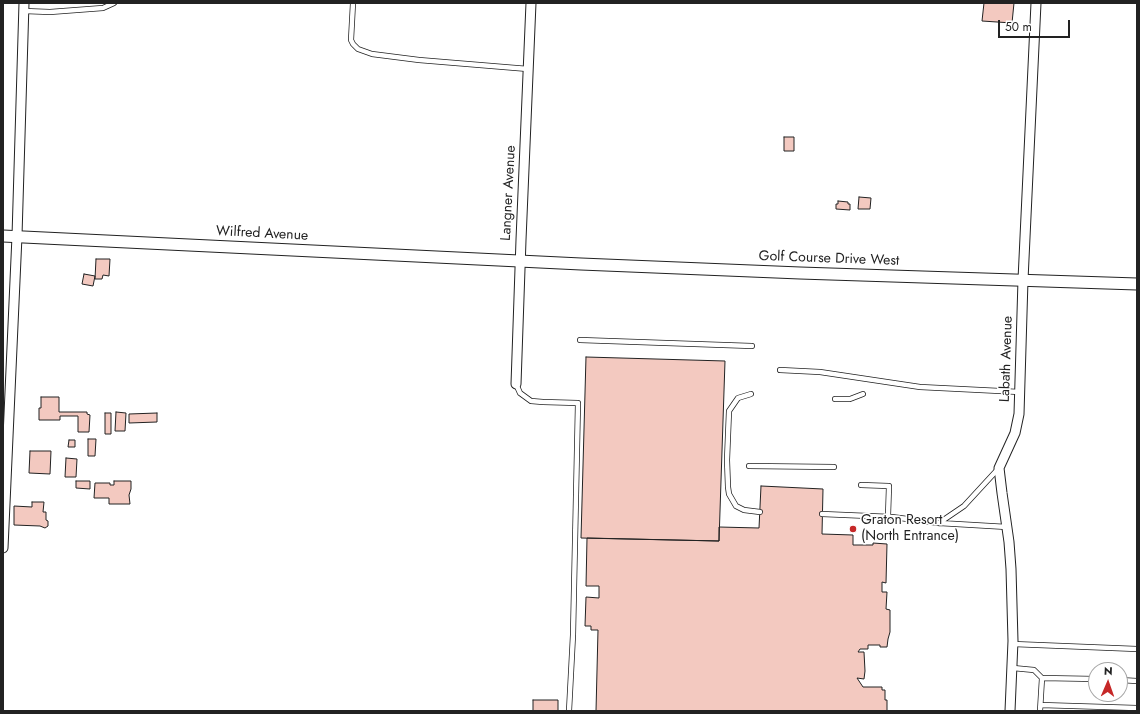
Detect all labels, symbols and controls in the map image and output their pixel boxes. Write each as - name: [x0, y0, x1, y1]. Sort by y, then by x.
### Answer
- scale bar: [1000, 12, 1072, 38]
- text: 50 m: [1005, 18, 1032, 36]
- street label: Langner Avenue: [498, 145, 520, 241]
- street label: Wilfred Avenue: [215, 223, 309, 245]
- street label: Golf Course Drive West: [758, 248, 900, 270]
- street label: Labath Avenue: [997, 316, 1017, 402]
- place label: Graton Resort (North Entrance): [861, 513, 959, 546]
- marker: Graton Resort (North Entrance): [848, 524, 858, 534]
- north arrow: [1088, 662, 1128, 702]
- text: N: [1104, 663, 1113, 679]

